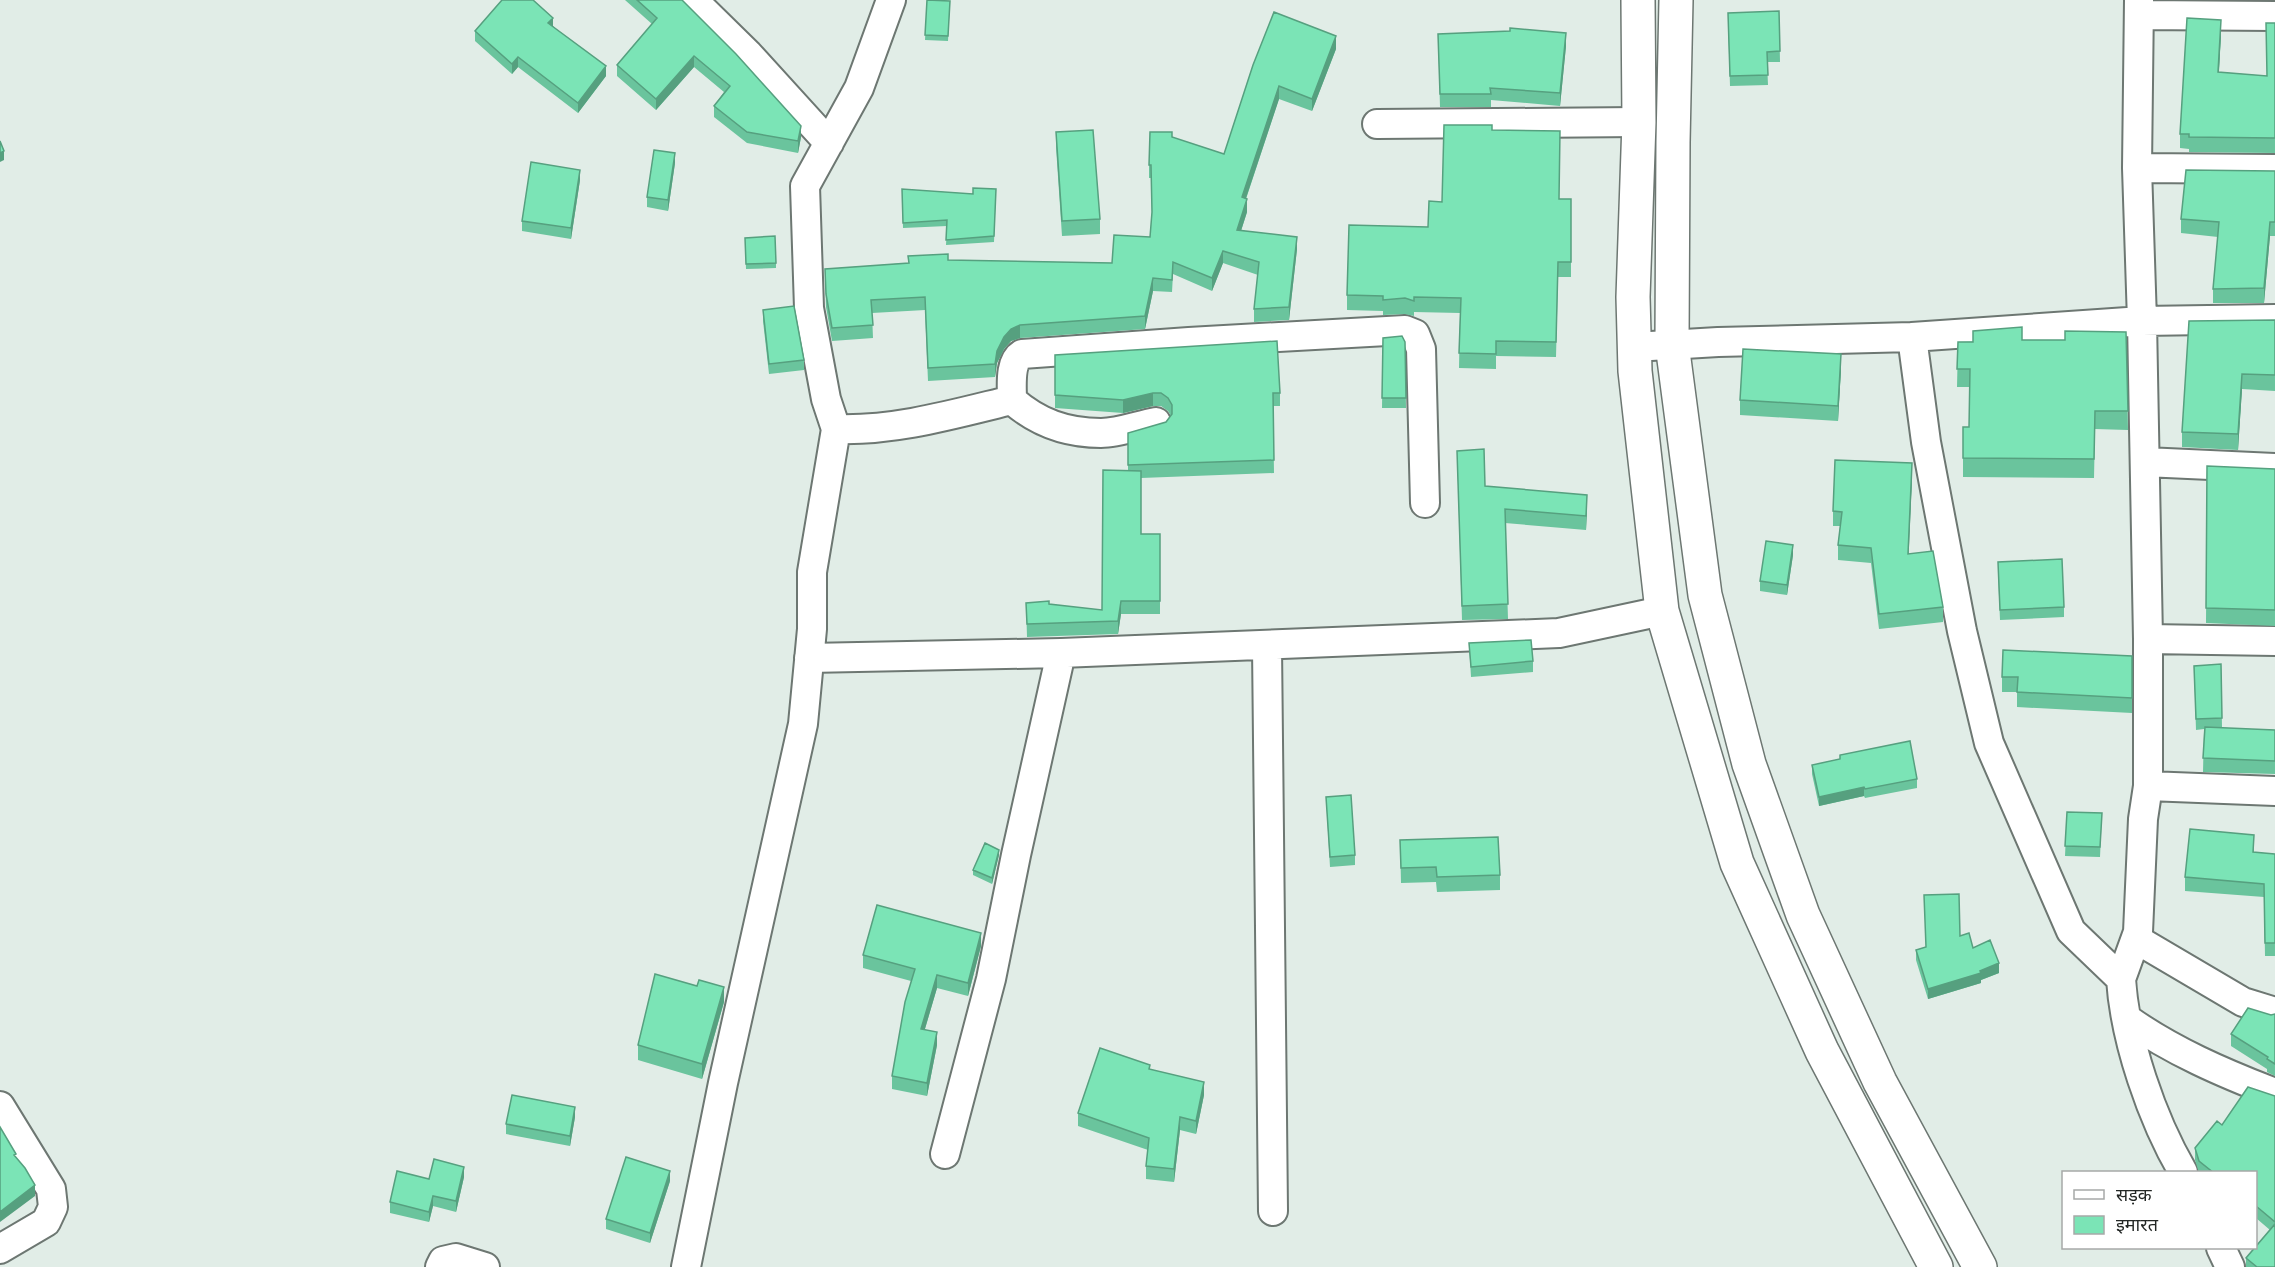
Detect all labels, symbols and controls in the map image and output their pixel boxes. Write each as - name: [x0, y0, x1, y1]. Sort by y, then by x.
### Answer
- legend: [2062, 1171, 2257, 1249]
- text: सड़क: [2116, 1184, 2153, 1205]
- text: इमारत: [2116, 1214, 2159, 1235]

